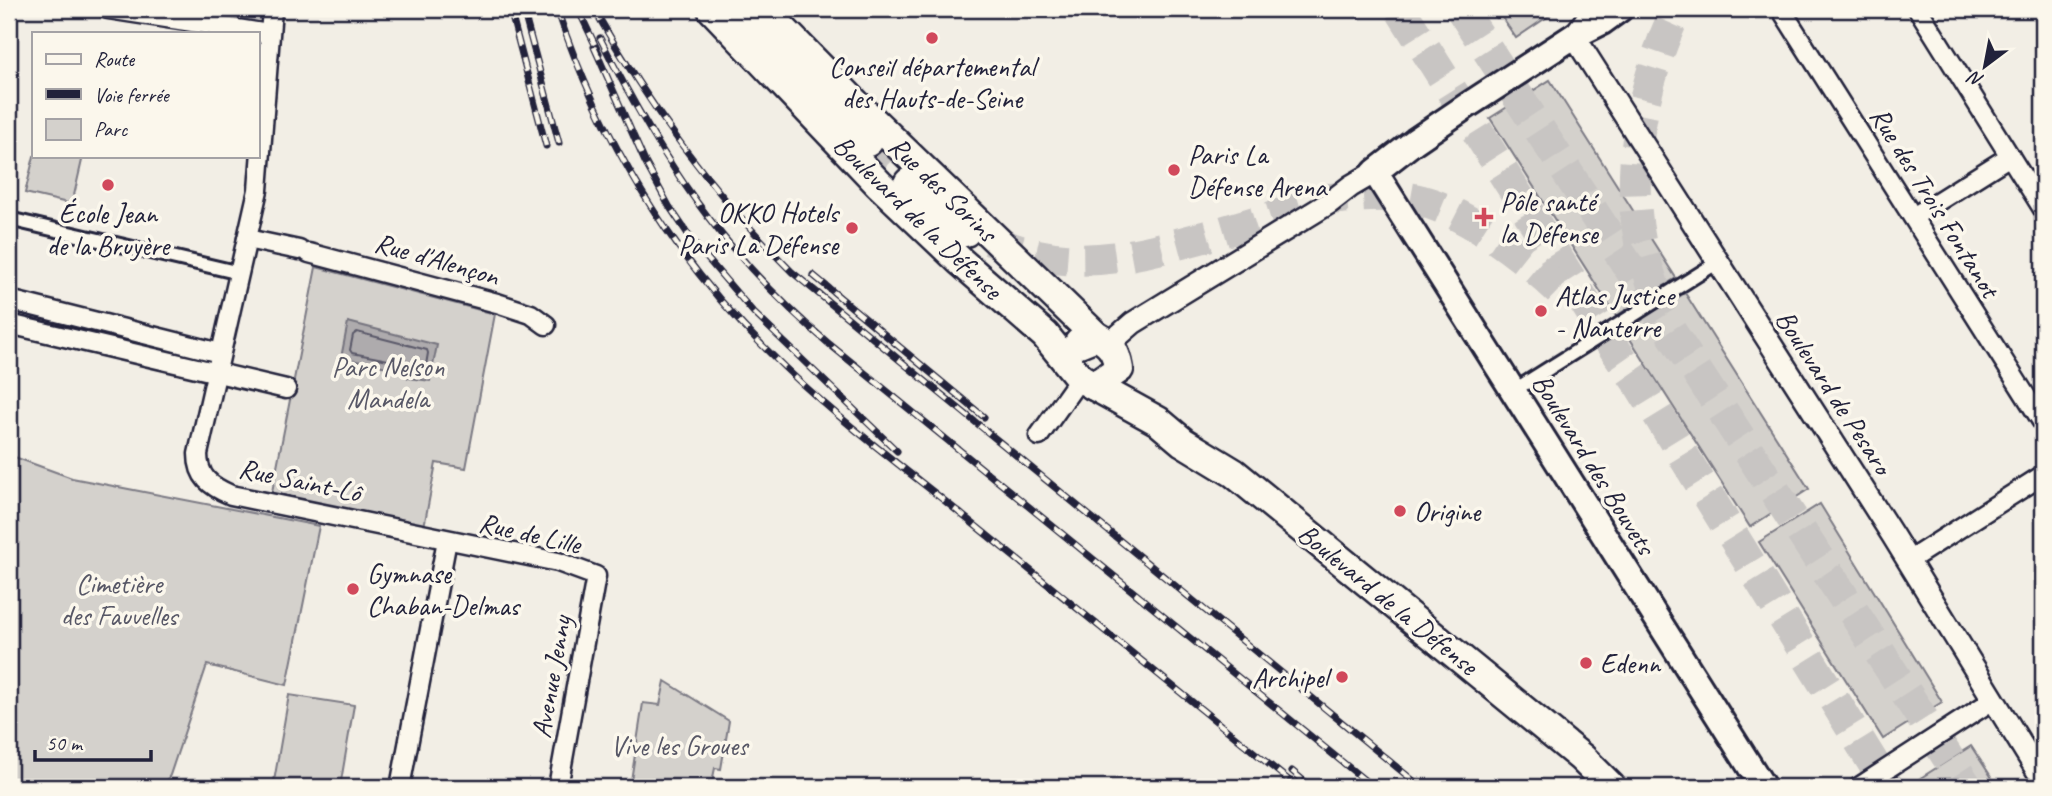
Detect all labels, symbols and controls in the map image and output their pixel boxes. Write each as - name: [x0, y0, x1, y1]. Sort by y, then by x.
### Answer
- marker: Conseil départemental des Hauts-de-Seine: [924, 30, 940, 46]
- legend: [32, 32, 259, 158]
- north arrow: [1951, 32, 2021, 102]
- text: Route: [94, 46, 135, 72]
- place label: Conseil départemental des Hauts-de-Seine: [829, 49, 1040, 116]
- text: N: [1962, 65, 1988, 93]
- text: Voie ferrée: [94, 82, 171, 108]
- street label: Rue des Trois Fontanot: [1862, 100, 2009, 306]
- text: Parc: [94, 116, 129, 142]
- street label: Boulevard de la Défense: [826, 127, 1011, 308]
- street label: Rue des Sorins: [881, 129, 1006, 251]
- place label: Paris La Défense Arena: [1188, 137, 1328, 204]
- marker: Paris La Défense Arena: [1166, 162, 1182, 178]
- marker: École Jean de la Bruyère: [100, 177, 116, 193]
- place label: Pôle santé la Défense: [1500, 184, 1599, 251]
- place label: OKKO Hotels Paris La Défense: [678, 195, 840, 262]
- place label: École Jean de la Bruyère: [47, 196, 171, 263]
- marker: Pôle santé la Défense: [1474, 207, 1494, 227]
- marker: OKKO Hotels Paris La Défense: [844, 220, 860, 236]
- street label: Rue d'Alençon: [371, 225, 505, 294]
- place label: Atlas Justice - Nanterre: [1555, 278, 1676, 345]
- marker: Atlas Justice - Nanterre: [1533, 303, 1549, 319]
- street label: Boulevard de Pesaro: [1768, 303, 1902, 483]
- park label: Parc Nelson Mandela: [332, 349, 445, 416]
- street label: Boulevard des Bouvets: [1524, 367, 1665, 563]
- street label: Rue Saint-Lô: [236, 450, 367, 511]
- place label: Origine: [1414, 494, 1482, 529]
- marker: Origine: [1392, 503, 1408, 519]
- street label: Rue de Lille: [476, 504, 586, 562]
- street label: Boulevard de la Défense: [1291, 516, 1487, 684]
- place label: Gymnase Chaban-Delmas: [367, 556, 522, 623]
- park label: Cimetière des Fauvelles: [61, 566, 180, 633]
- marker: Gymnase Chaban-Delmas: [345, 581, 361, 597]
- street label: Avenue Jenny: [523, 611, 579, 741]
- place label: Edenn: [1600, 646, 1662, 681]
- marker: Edenn: [1578, 655, 1594, 671]
- place label: Archipel: [1252, 660, 1333, 695]
- marker: Archipel: [1334, 669, 1350, 685]
- scale bar: [35, 719, 150, 763]
- park label: Vive les Groues: [610, 728, 750, 763]
- text: 50 m: [46, 730, 84, 756]

